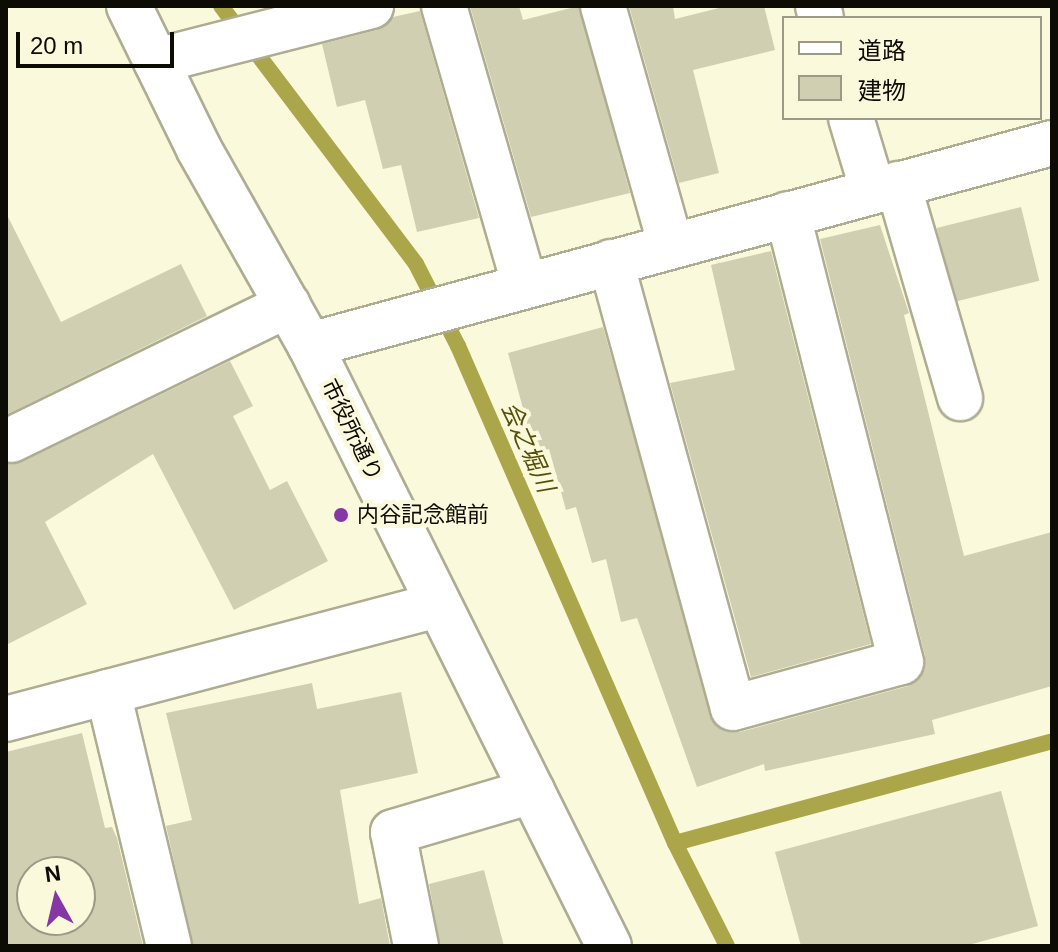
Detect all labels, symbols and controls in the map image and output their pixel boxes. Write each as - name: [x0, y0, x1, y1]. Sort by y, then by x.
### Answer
- scale bar: [20, 16, 178, 66]
- legend: [782, 16, 1042, 120]
- text: 20 m: [30, 32, 83, 59]
- text: 道路: [858, 37, 906, 64]
- text: 建物: [858, 77, 906, 104]
- street label: 市役所通り: [316, 375, 388, 485]
- water label: 会之堀川: [495, 397, 561, 497]
- place label: 内谷記念館前: [357, 502, 489, 528]
- marker: 内谷記念館前: [332, 506, 350, 524]
- north arrow: [16, 856, 96, 936]
- text: N: [43, 860, 62, 887]

